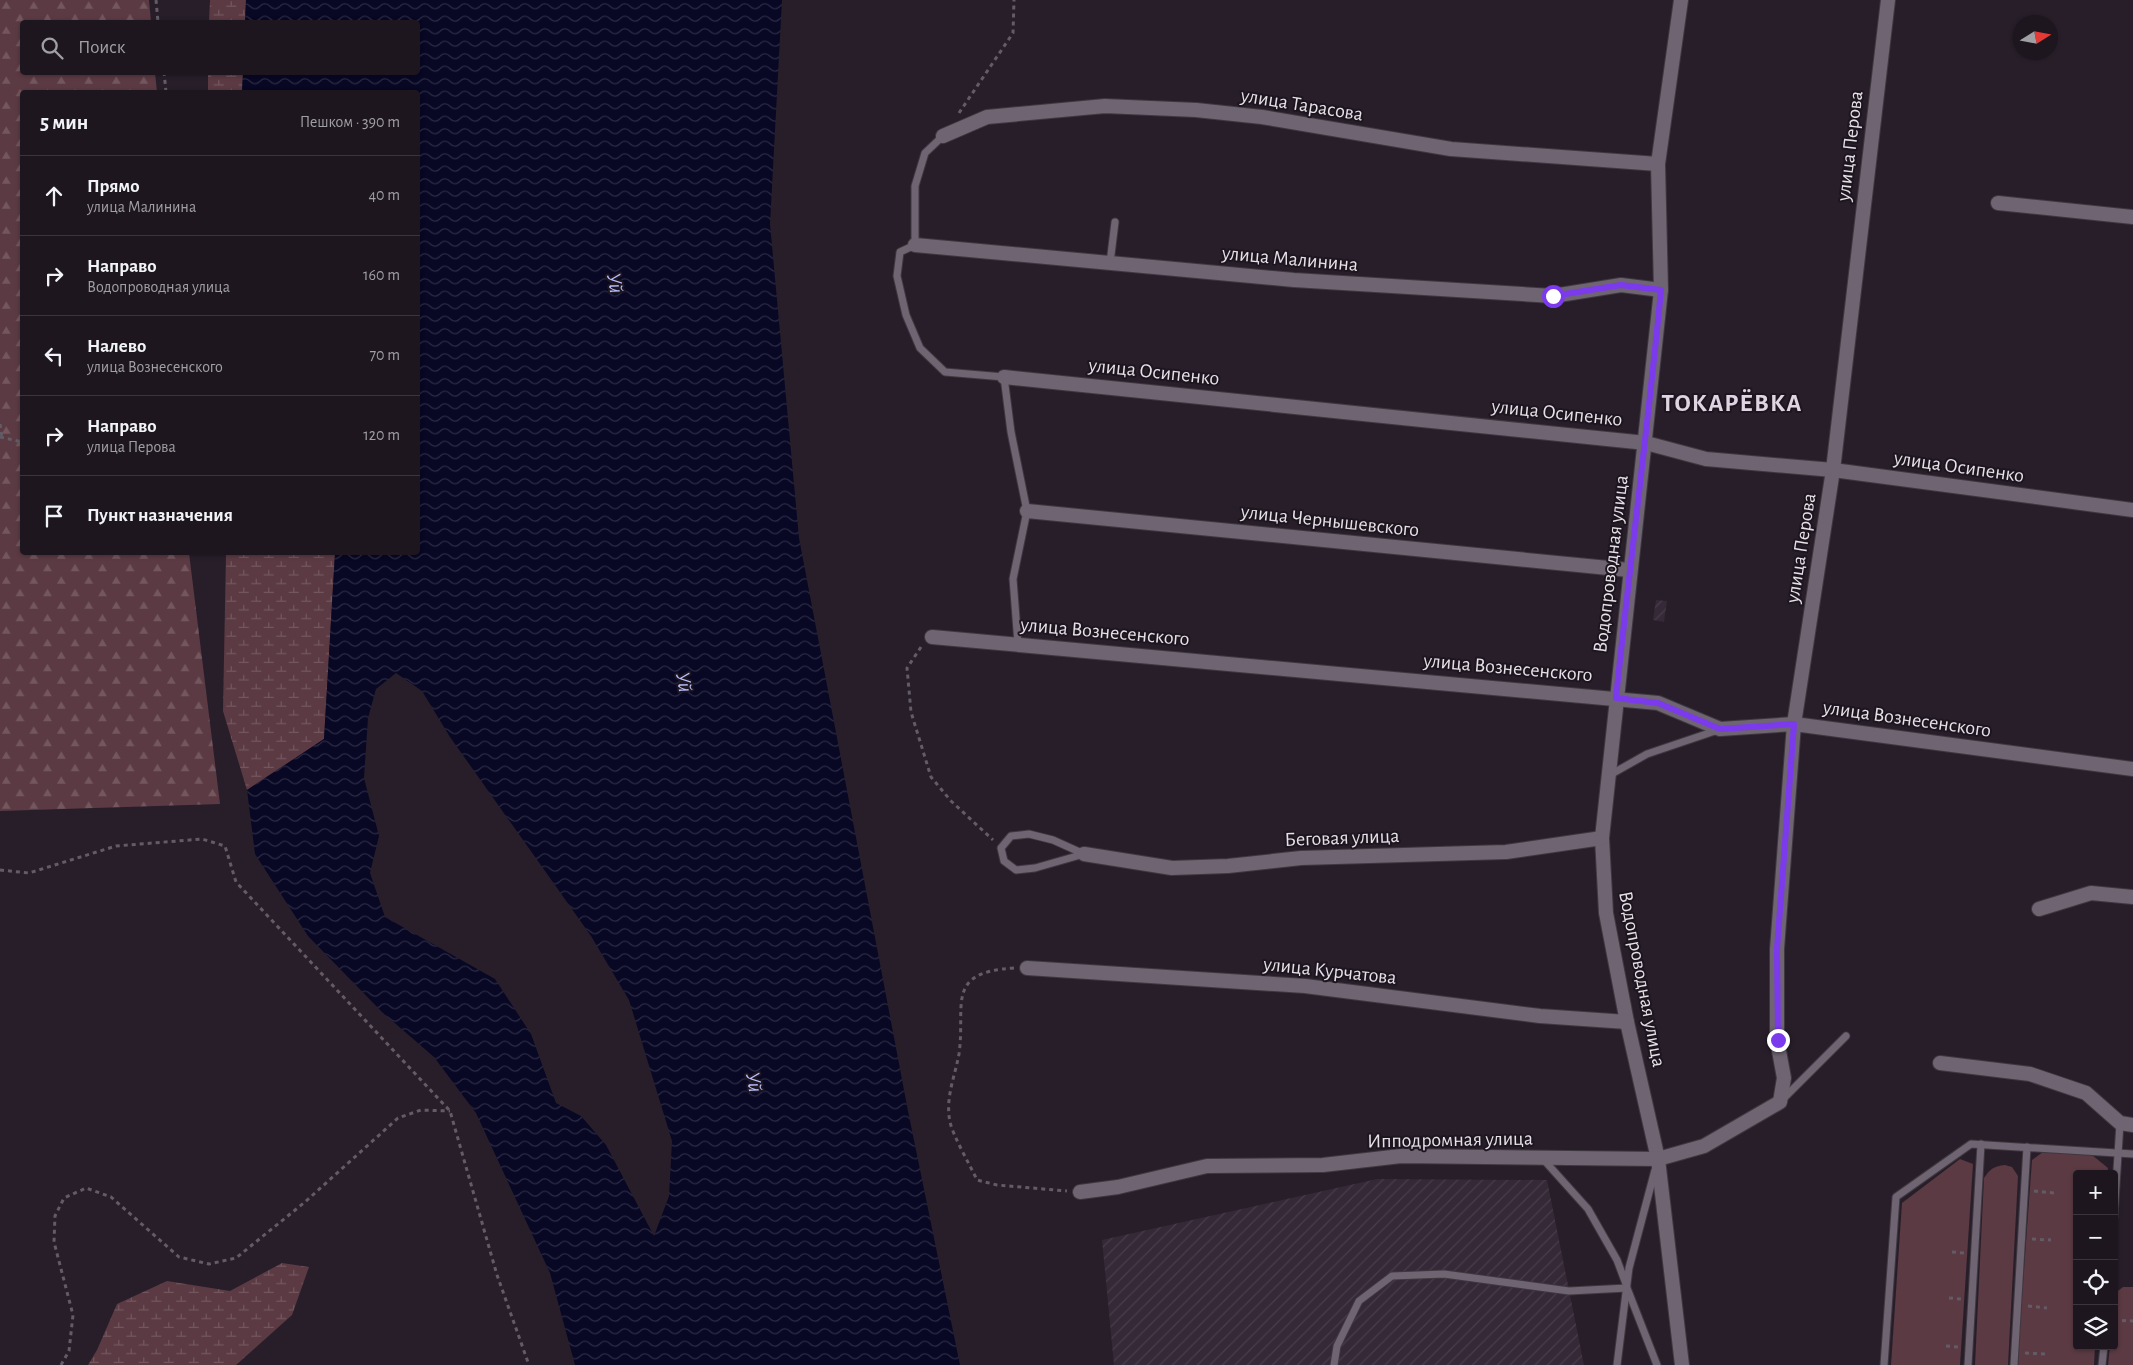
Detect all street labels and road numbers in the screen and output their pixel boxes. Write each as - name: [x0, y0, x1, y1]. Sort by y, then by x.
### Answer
- street label: улица Тарасова: [1238, 85, 1365, 125]
- street label: улица Перова: [1833, 90, 1867, 203]
- street label: улица Малинина: [1220, 243, 1359, 275]
- street label: улица Осипенко: [1087, 355, 1220, 389]
- street label: улица Осипенко: [1490, 396, 1623, 430]
- street label: улица Осипенко: [1892, 448, 2025, 486]
- street label: Водопроводная улица: [1590, 474, 1632, 654]
- street label: улица Перова: [1782, 492, 1820, 605]
- street label: улица Чернышевского: [1239, 502, 1420, 540]
- street label: улица Вознесенского: [1019, 615, 1190, 649]
- street label: улица Вознесенского: [1422, 651, 1593, 685]
- street label: улица Вознесенского: [1821, 697, 1992, 741]
- street label: Беговая улица: [1284, 826, 1400, 850]
- street label: Водопроводная улица: [1615, 889, 1669, 1069]
- street label: улица Курчатова: [1261, 954, 1398, 988]
- street label: Ипподромная улица: [1367, 1129, 1533, 1151]

